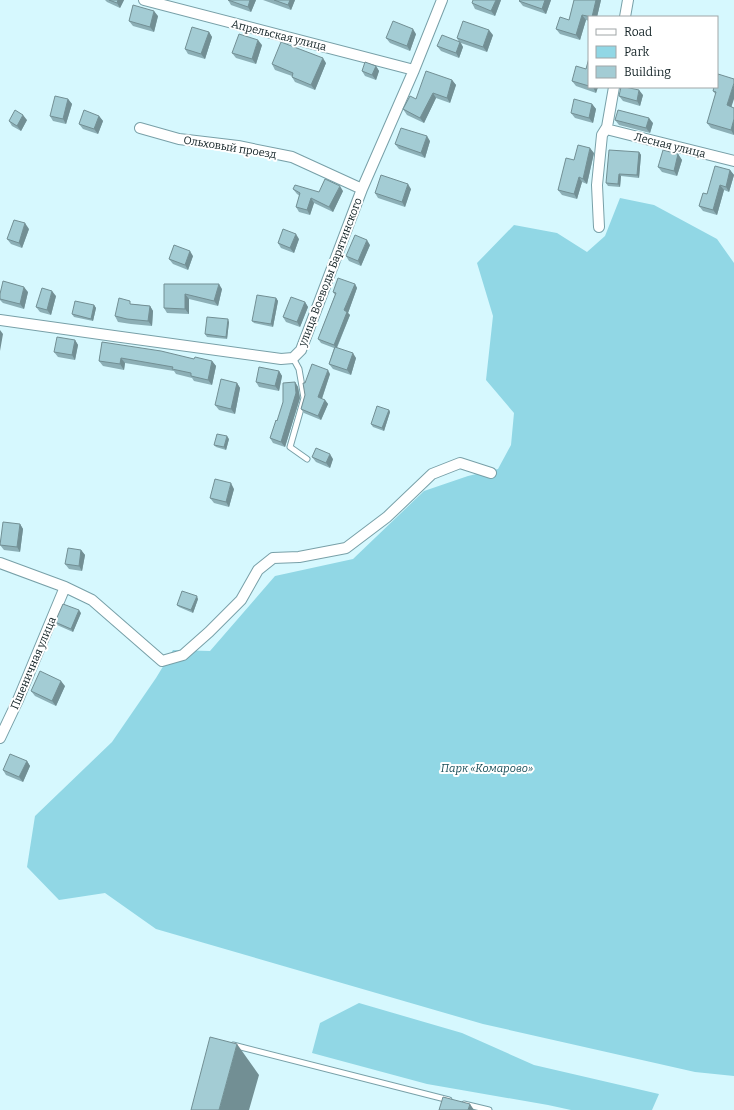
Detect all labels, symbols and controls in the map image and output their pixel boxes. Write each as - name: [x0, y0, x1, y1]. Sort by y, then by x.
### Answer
- legend: [588, 16, 718, 88]
- street label: Апрельская улица: [230, 17, 328, 54]
- text: Road: [624, 25, 652, 39]
- text: Park: [624, 45, 650, 59]
- text: Building: [624, 65, 671, 79]
- street label: Лесная улица: [633, 130, 707, 161]
- street label: Ольховый проезд: [183, 134, 278, 161]
- street label: улица Воеводы Барятинского: [296, 196, 365, 349]
- street label: Пшеничная улица: [8, 615, 59, 711]
- park label: Парк «Комарово»: [441, 762, 533, 775]

